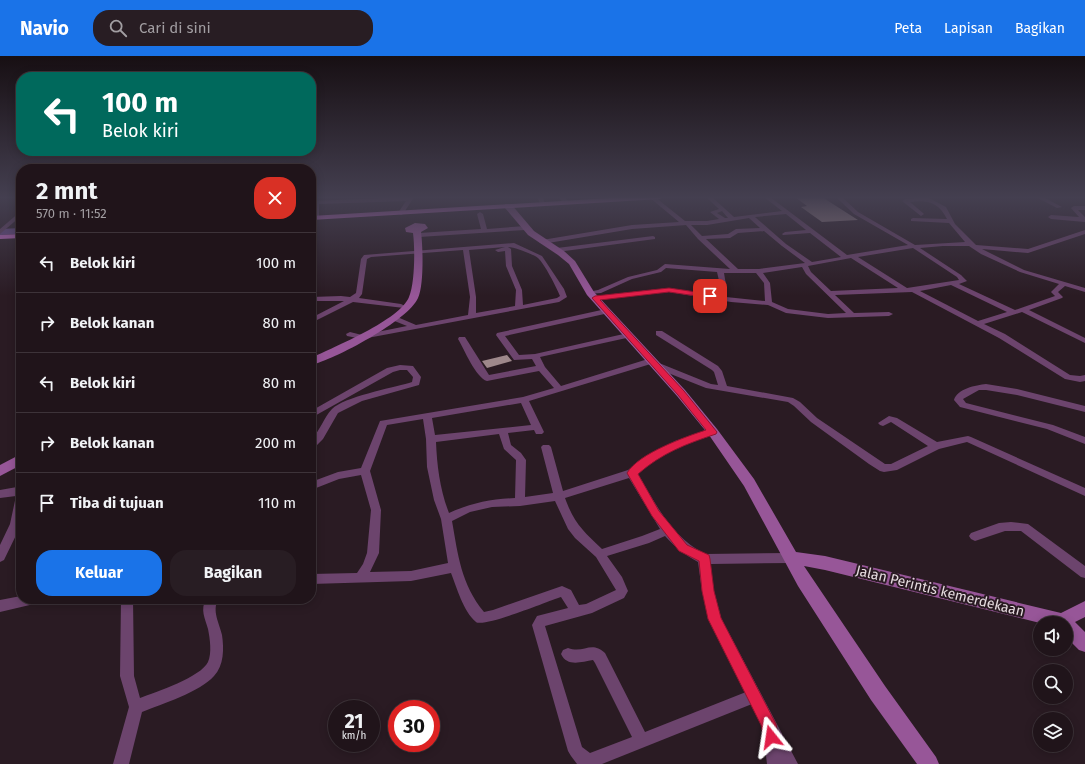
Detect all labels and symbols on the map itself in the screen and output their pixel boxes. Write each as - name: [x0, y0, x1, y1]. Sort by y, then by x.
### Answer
- pin: [693, 279, 727, 313]
- street label: Jalan Perintis kemerdekaan: [854, 562, 1026, 620]
- speed limit sign: 30: [388, 700, 440, 752]
- position arrow: [750, 716, 792, 758]

